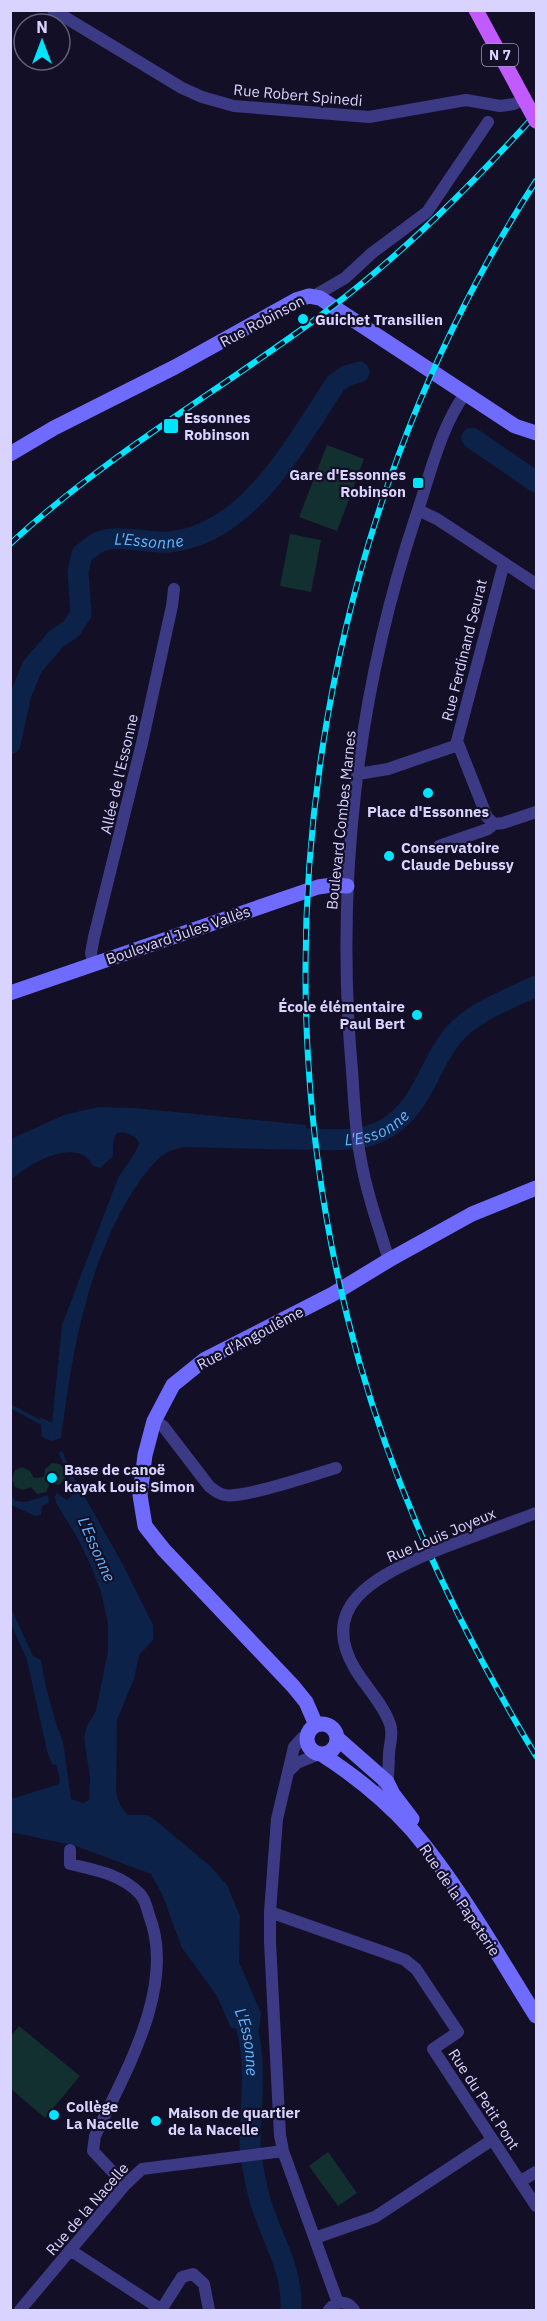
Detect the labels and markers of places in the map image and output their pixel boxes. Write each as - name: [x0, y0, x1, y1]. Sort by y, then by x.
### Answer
- place label: Guichet Transilien: [315, 310, 443, 329]
- marker: Guichet Transilien: [296, 312, 310, 326]
- place label: Essonnes Robinson: [184, 408, 251, 444]
- marker: Essonnes Robinson: [162, 417, 180, 435]
- place label: Gare d'Essonnes Robinson: [289, 465, 406, 501]
- marker: Gare d'Essonnes Robinson: [411, 476, 425, 490]
- marker: Place d'Essonnes: [421, 786, 435, 800]
- place label: Place d'Essonnes: [367, 802, 490, 821]
- place label: Conservatoire Claude Debussy: [401, 838, 514, 874]
- marker: Conservatoire Claude Debussy: [382, 849, 396, 863]
- place label: École élémentaire Paul Bert: [278, 997, 405, 1033]
- marker: École élémentaire Paul Bert: [410, 1008, 424, 1022]
- place label: Base de canoë kayak Louis Simon: [64, 1460, 195, 1496]
- marker: Base de canoë kayak Louis Simon: [45, 1471, 59, 1485]
- place label: Collège La Nacelle: [66, 2097, 139, 2133]
- place label: Maison de quartier de la Nacelle: [168, 2103, 300, 2139]
- marker: Collège La Nacelle: [47, 2108, 61, 2122]
- marker: Maison de quartier de la Nacelle: [149, 2114, 163, 2128]

